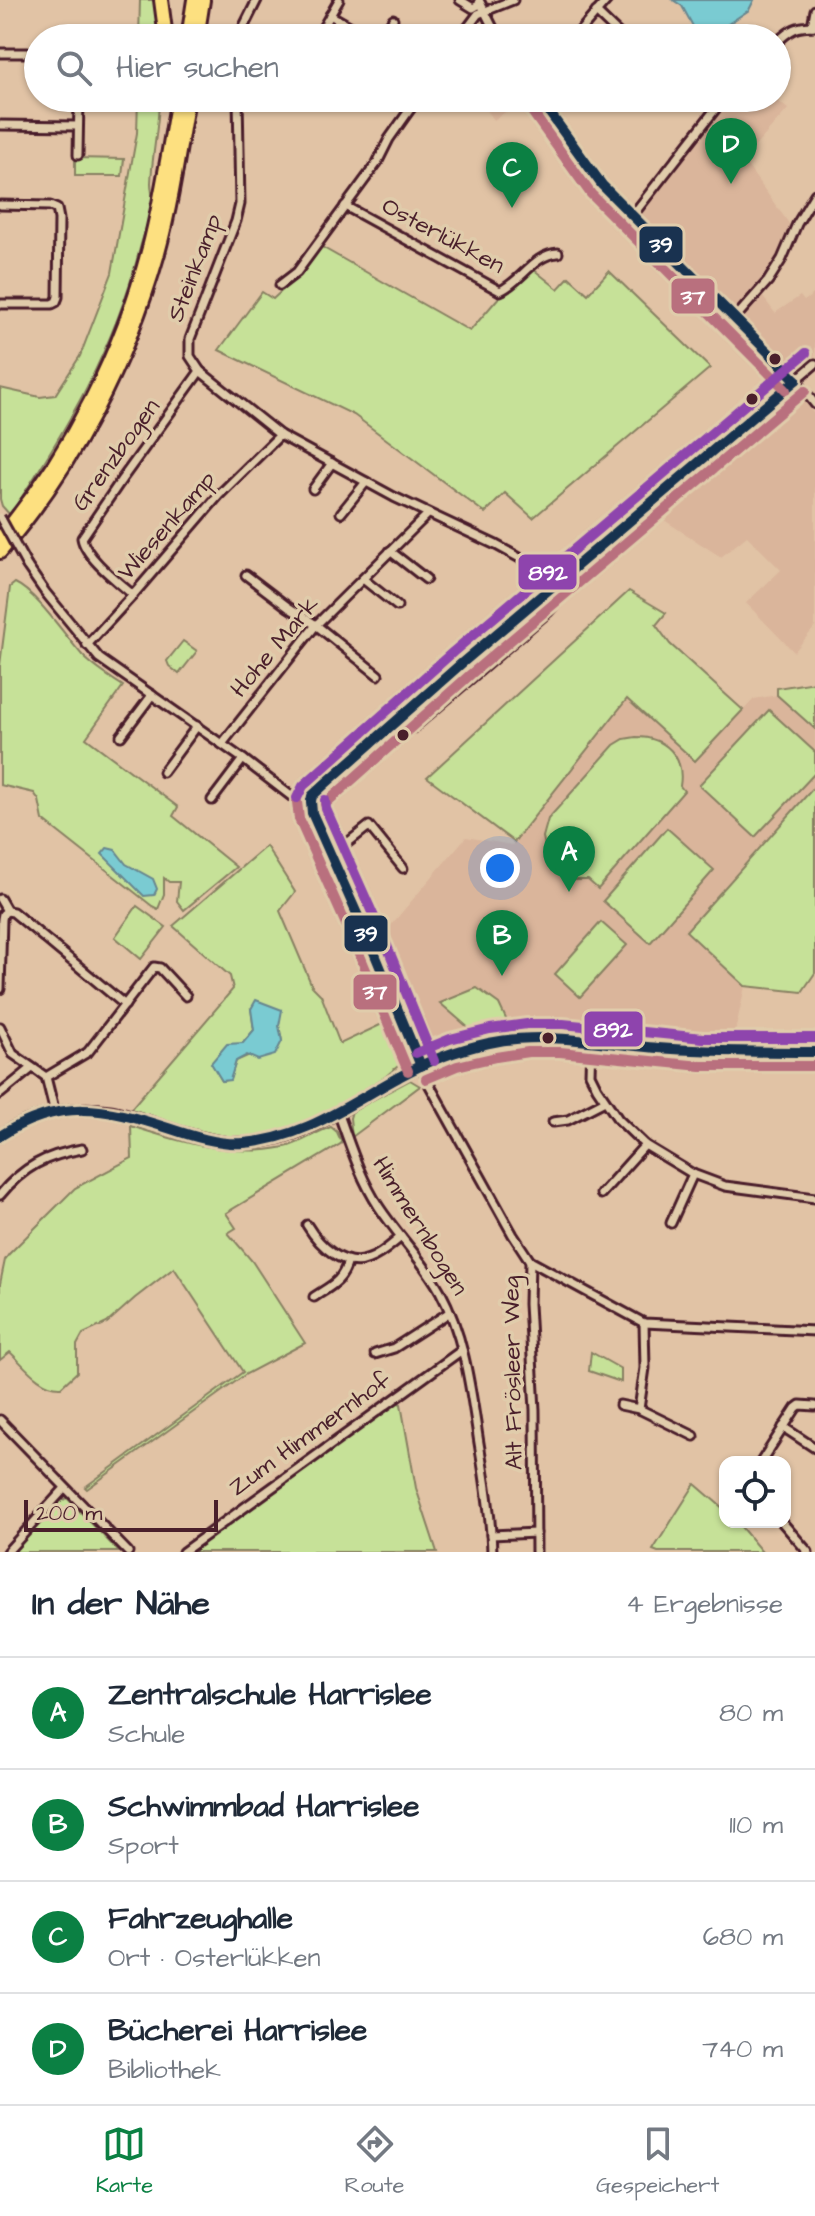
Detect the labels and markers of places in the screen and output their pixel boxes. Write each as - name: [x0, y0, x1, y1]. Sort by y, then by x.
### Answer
- pin: D: [705, 118, 757, 184]
- pin: C: [486, 142, 538, 208]
- unlabelled marker: [767, 351, 783, 367]
- unlabelled marker: [744, 391, 760, 407]
- unlabelled marker: [395, 727, 411, 743]
- pin: A: [543, 826, 595, 892]
- pin: B: [476, 910, 528, 976]
- unlabelled marker: [540, 1030, 556, 1046]

